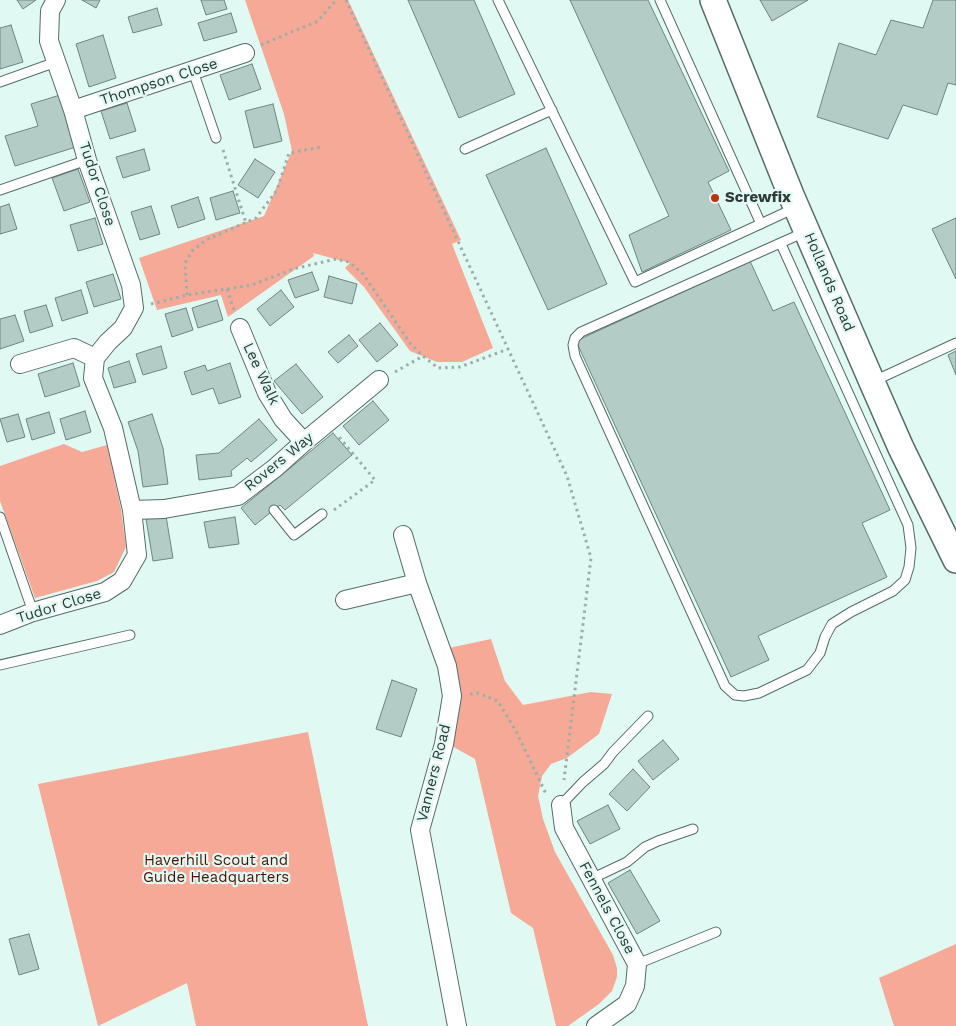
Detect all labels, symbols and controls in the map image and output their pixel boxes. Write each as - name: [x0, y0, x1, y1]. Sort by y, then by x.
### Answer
- street label: Thompson Close: [98, 55, 220, 109]
- street label: Tudor Close: [75, 140, 119, 228]
- place label: Screwfix: [725, 189, 791, 207]
- marker: Screwfix: [709, 192, 721, 204]
- street label: Hollands Road: [800, 230, 858, 334]
- street label: Lee Walk: [239, 340, 283, 408]
- street label: Rovers Way: [241, 429, 317, 495]
- street label: Tudor Close: [15, 585, 103, 627]
- street label: Vanners Road: [413, 722, 455, 824]
- park label: Haverhill Scout and Guide Headquarters: [143, 852, 289, 887]
- street label: Fennels Close: [575, 859, 639, 957]

